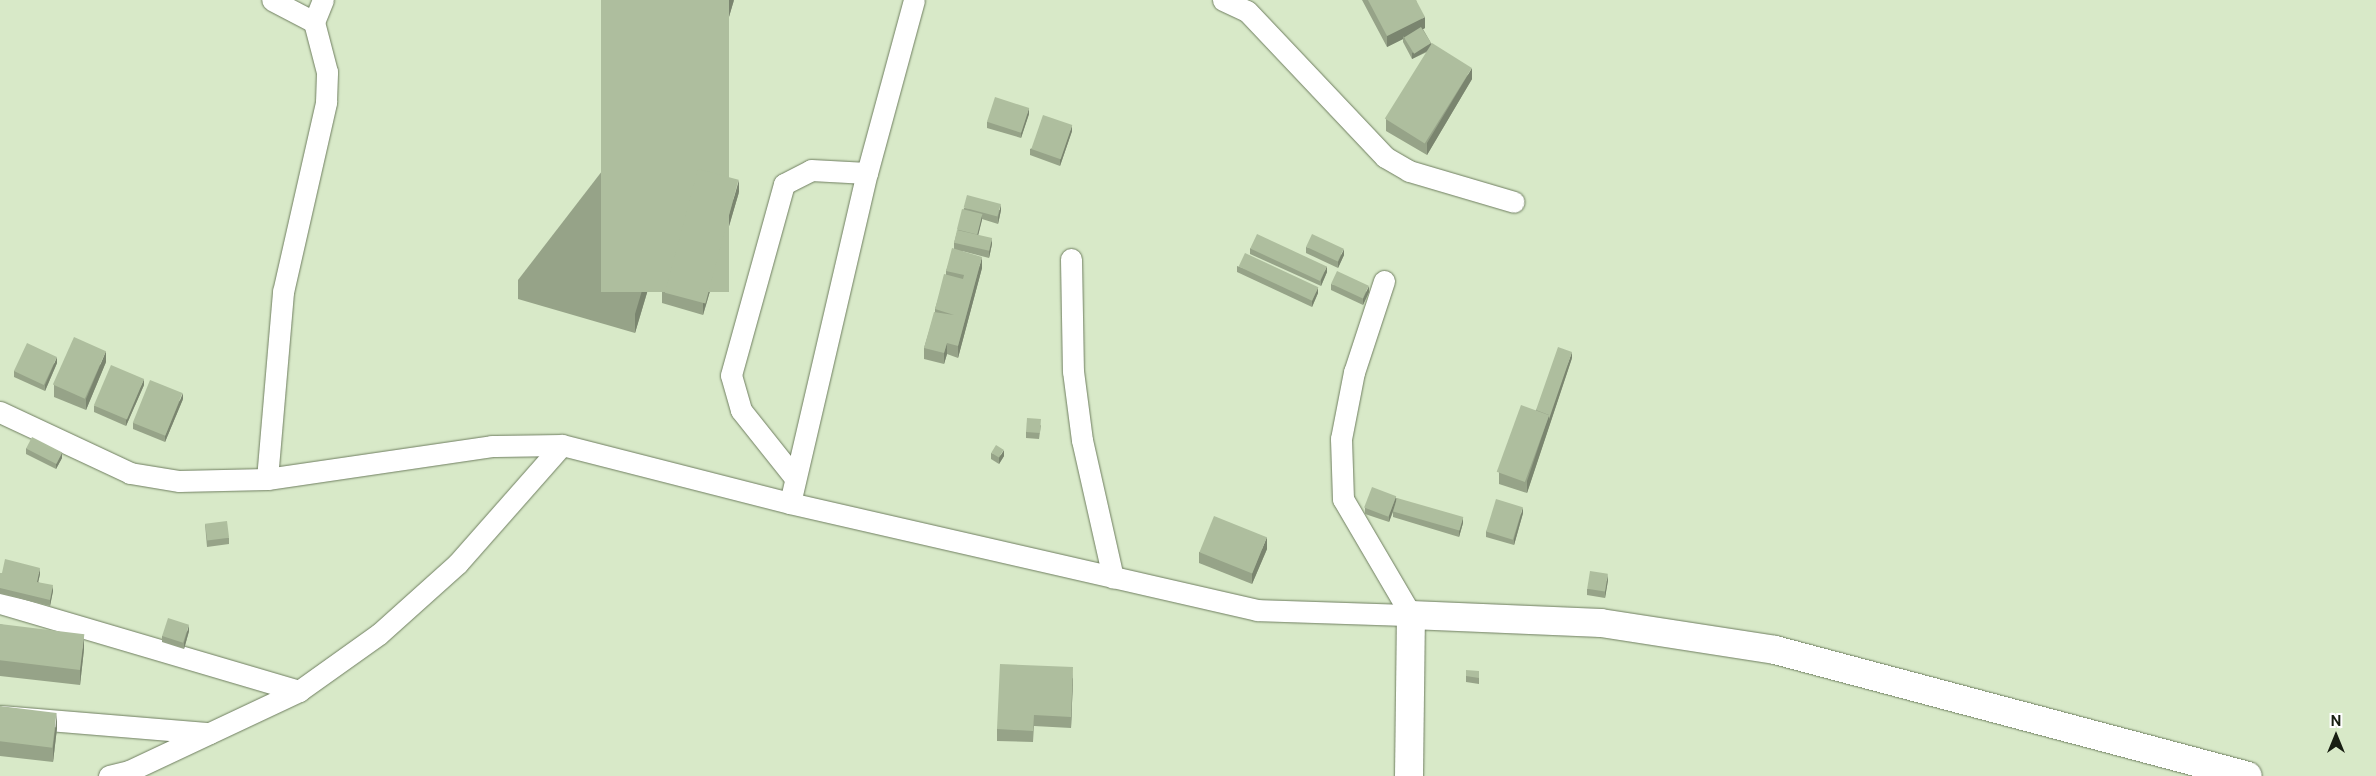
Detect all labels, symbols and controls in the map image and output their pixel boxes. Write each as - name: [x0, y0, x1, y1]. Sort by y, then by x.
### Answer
- north arrow: [2311, 711, 2361, 761]
- text: N: [2331, 713, 2341, 729]

